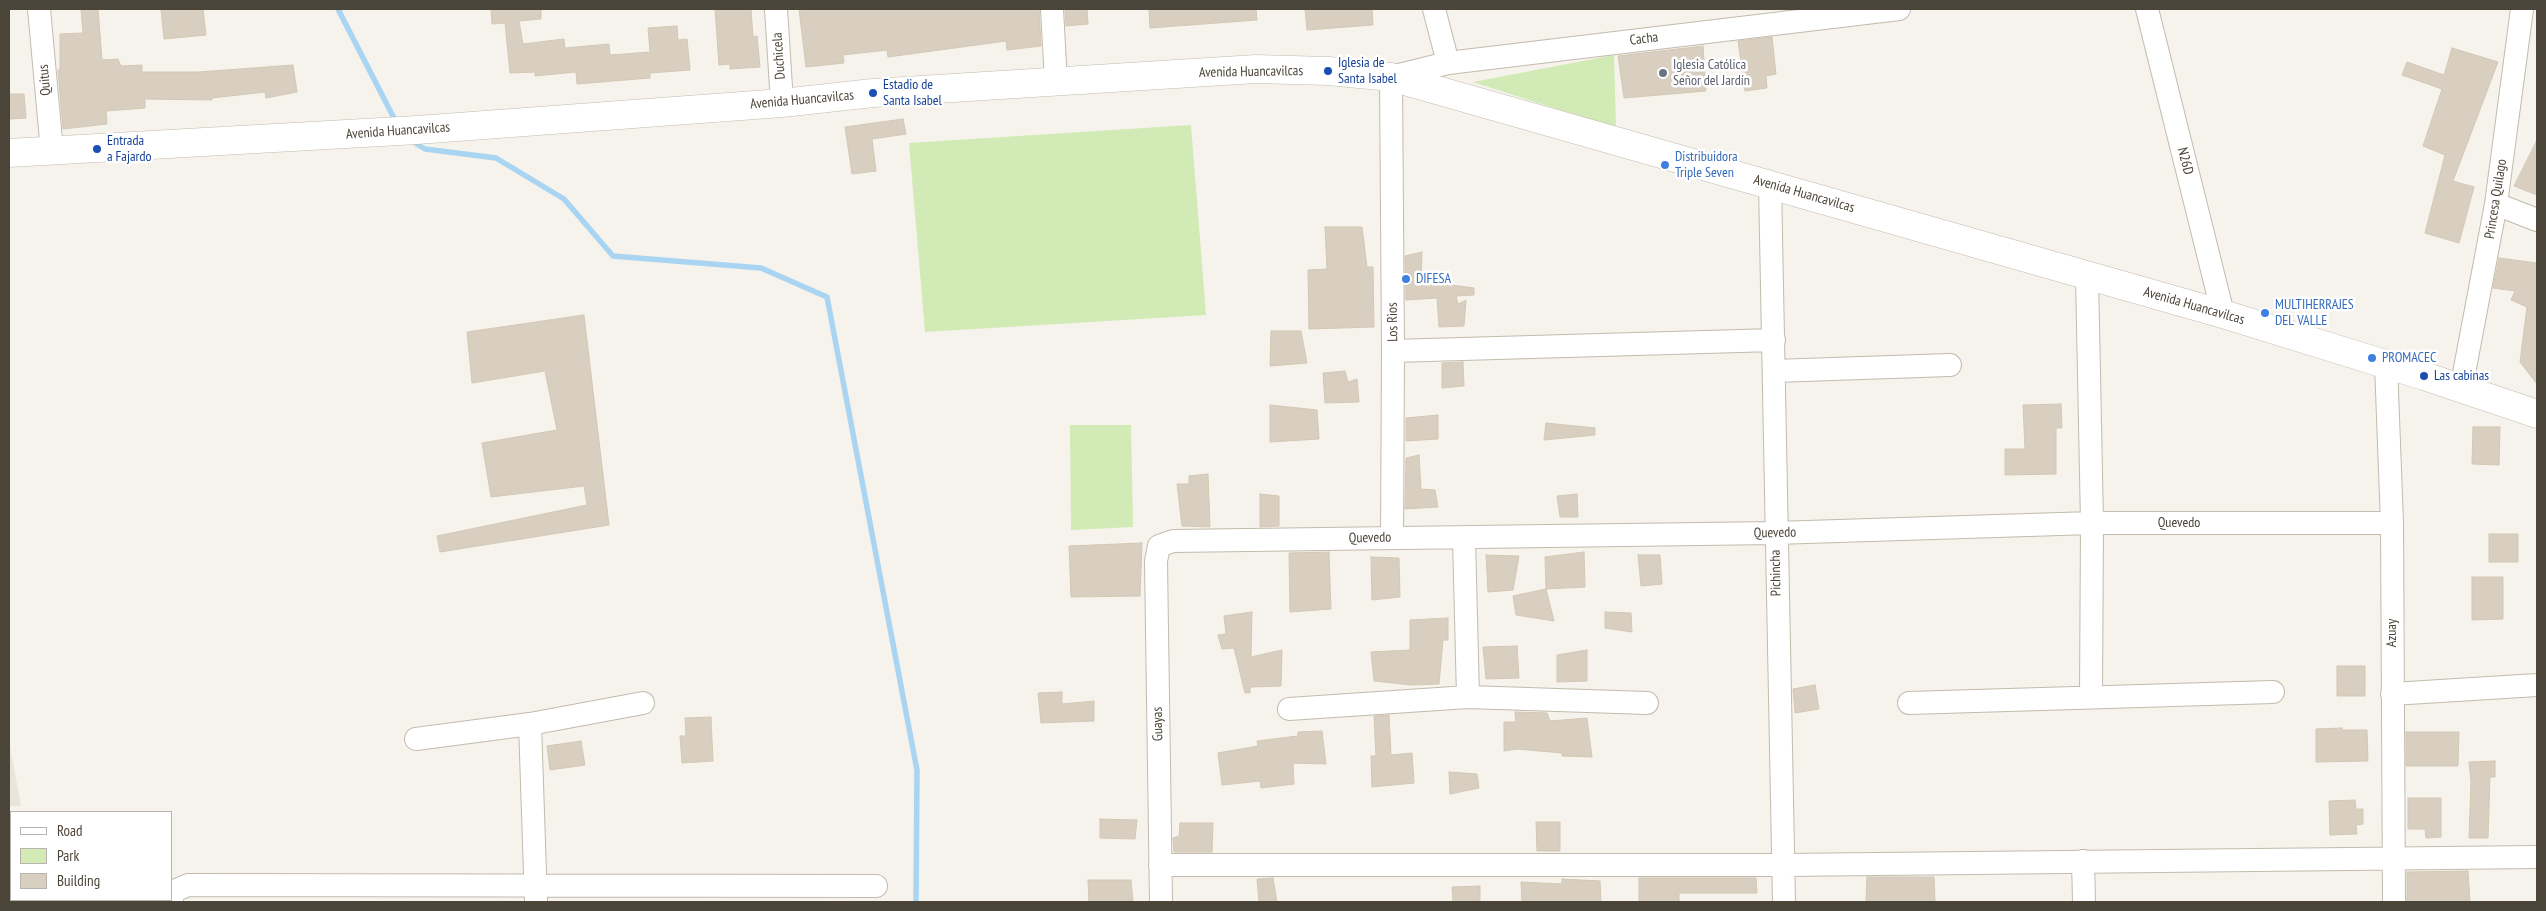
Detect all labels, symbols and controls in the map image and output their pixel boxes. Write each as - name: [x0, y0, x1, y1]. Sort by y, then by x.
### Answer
- street label: Cacha: [1629, 29, 1659, 49]
- street label: Duchicela: [769, 32, 789, 80]
- place label: Iglesia de Santa Isabel: [1338, 55, 1397, 88]
- place label: Iglesia Católica Señor del Jardín: [1673, 57, 1750, 90]
- street label: Avenida Huancavilcas: [1199, 63, 1303, 81]
- street label: Quitus: [35, 64, 55, 96]
- marker: Iglesia de Santa Isabel: [1322, 65, 1334, 77]
- marker: Iglesia Católica Señor del Jardín: [1657, 67, 1669, 79]
- place label: Estadio de Santa Isabel: [883, 77, 942, 110]
- street label: Avenida Huancavilcas: [749, 87, 855, 113]
- marker: Estadio de Santa Isabel: [867, 87, 879, 99]
- street label: Avenida Huancavilcas: [345, 119, 451, 143]
- place label: Entrada a Fajardo: [107, 133, 152, 166]
- marker: Entrada a Fajardo: [91, 143, 103, 155]
- street label: N26D: [2174, 146, 2196, 176]
- place label: Distribuidora Triple Seven: [1675, 149, 1738, 182]
- street label: Princesa Quilago: [2481, 158, 2511, 240]
- marker: Distribuidora Triple Seven: [1659, 159, 1671, 171]
- street label: Avenida Huancavilcas: [1752, 172, 1856, 216]
- place label: DIFESA: [1416, 271, 1451, 287]
- marker: DIFESA: [1400, 273, 1412, 285]
- street label: Avenida Huancavilcas: [2142, 284, 2246, 328]
- place label: MULTIHERRAJES DEL VALLE: [2275, 297, 2354, 330]
- street label: Los Rìos: [1384, 302, 1402, 342]
- marker: MULTIHERRAJES DEL VALLE: [2259, 307, 2271, 319]
- place label: PROMACEC: [2382, 350, 2436, 366]
- marker: PROMACEC: [2366, 352, 2378, 364]
- place label: Las cabinas: [2434, 368, 2489, 384]
- marker: Las cabinas: [2418, 370, 2430, 382]
- street label: Quevedo: [2158, 515, 2200, 531]
- street label: Quevedo: [1754, 524, 1796, 542]
- street label: Quevedo: [1349, 529, 1391, 547]
- street label: Pichincha: [1767, 550, 1785, 596]
- street label: Azuay: [2384, 619, 2400, 647]
- street label: Guayas: [1149, 707, 1167, 741]
- legend: [10, 811, 172, 901]
- text: Road: [57, 821, 83, 840]
- text: Park: [57, 846, 79, 865]
- text: Building: [57, 871, 100, 890]

